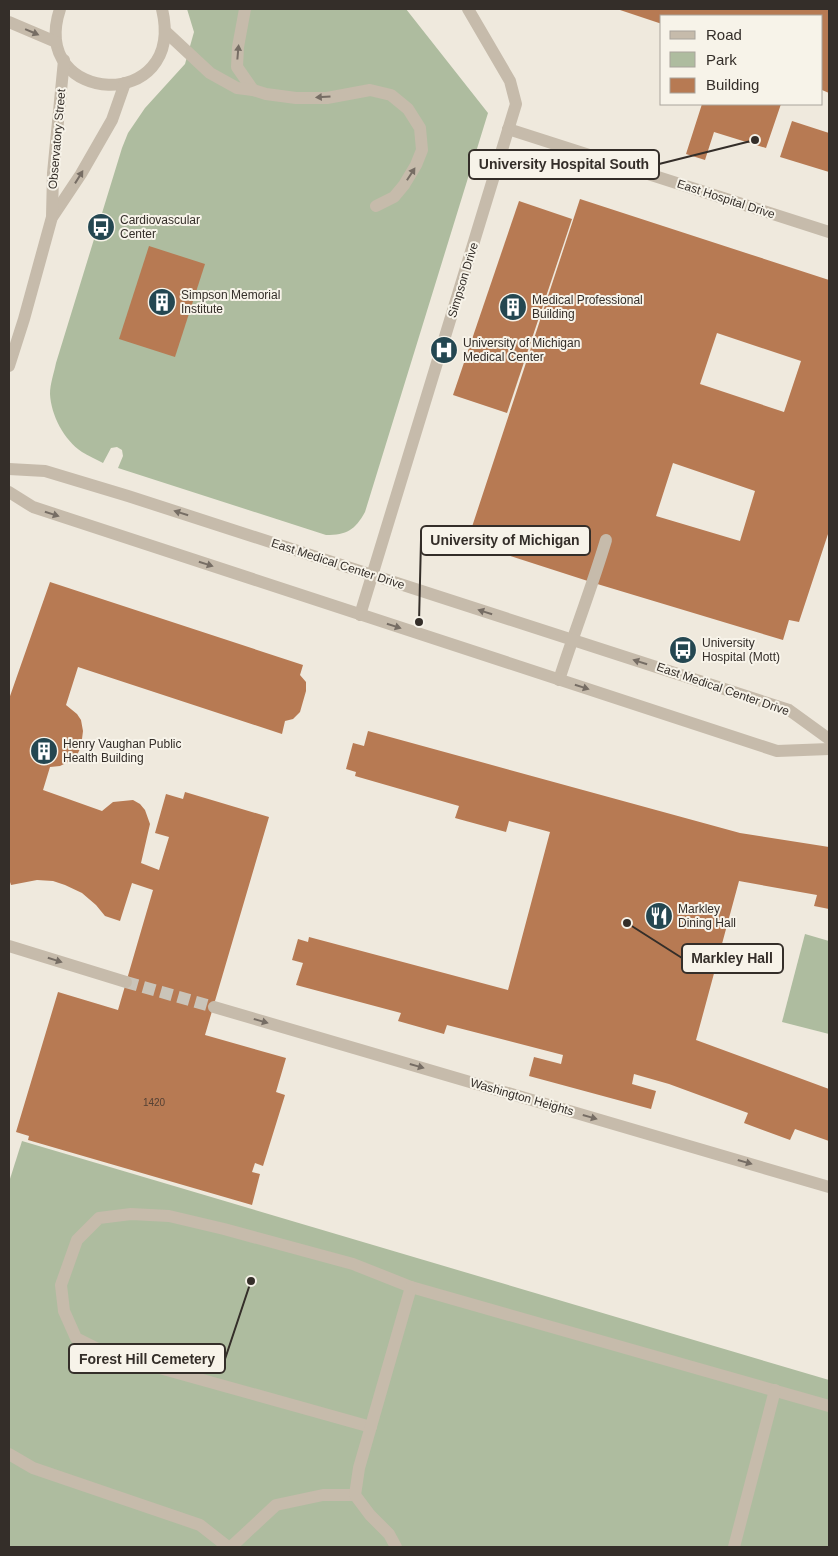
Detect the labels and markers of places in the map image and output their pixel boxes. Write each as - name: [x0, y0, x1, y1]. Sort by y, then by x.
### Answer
- callout: University Hospital South: [469, 150, 659, 179]
- bus stop icon: Cardiovascular Center: [86, 212, 116, 242]
- place label: Cardiovascular Center: [120, 213, 200, 241]
- building icon: Simpson Memorial Institute: [147, 287, 177, 317]
- place label: Simpson Memorial Institute: [181, 288, 280, 316]
- building icon: Medical Professional Building: [498, 292, 528, 322]
- place label: Medical Professional Building: [532, 293, 643, 321]
- hospital icon: University of Michigan Medical Center: [429, 335, 459, 365]
- place label: University of Michigan Medical Center: [463, 336, 580, 364]
- callout: University of Michigan: [421, 526, 590, 555]
- bus stop icon: University Hospital (Mott): [668, 635, 698, 665]
- place label: University Hospital (Mott): [702, 636, 780, 664]
- building icon: Henry Vaughan Public Health Building: [29, 736, 59, 766]
- place label: Henry Vaughan Public Health Building: [63, 737, 182, 765]
- restaurant icon: Markley Dining Hall: [644, 901, 674, 931]
- place label: Markley Dining Hall: [678, 902, 736, 930]
- callout: Markley Hall: [682, 944, 783, 973]
- callout: Forest Hill Cemetery: [69, 1344, 225, 1373]

